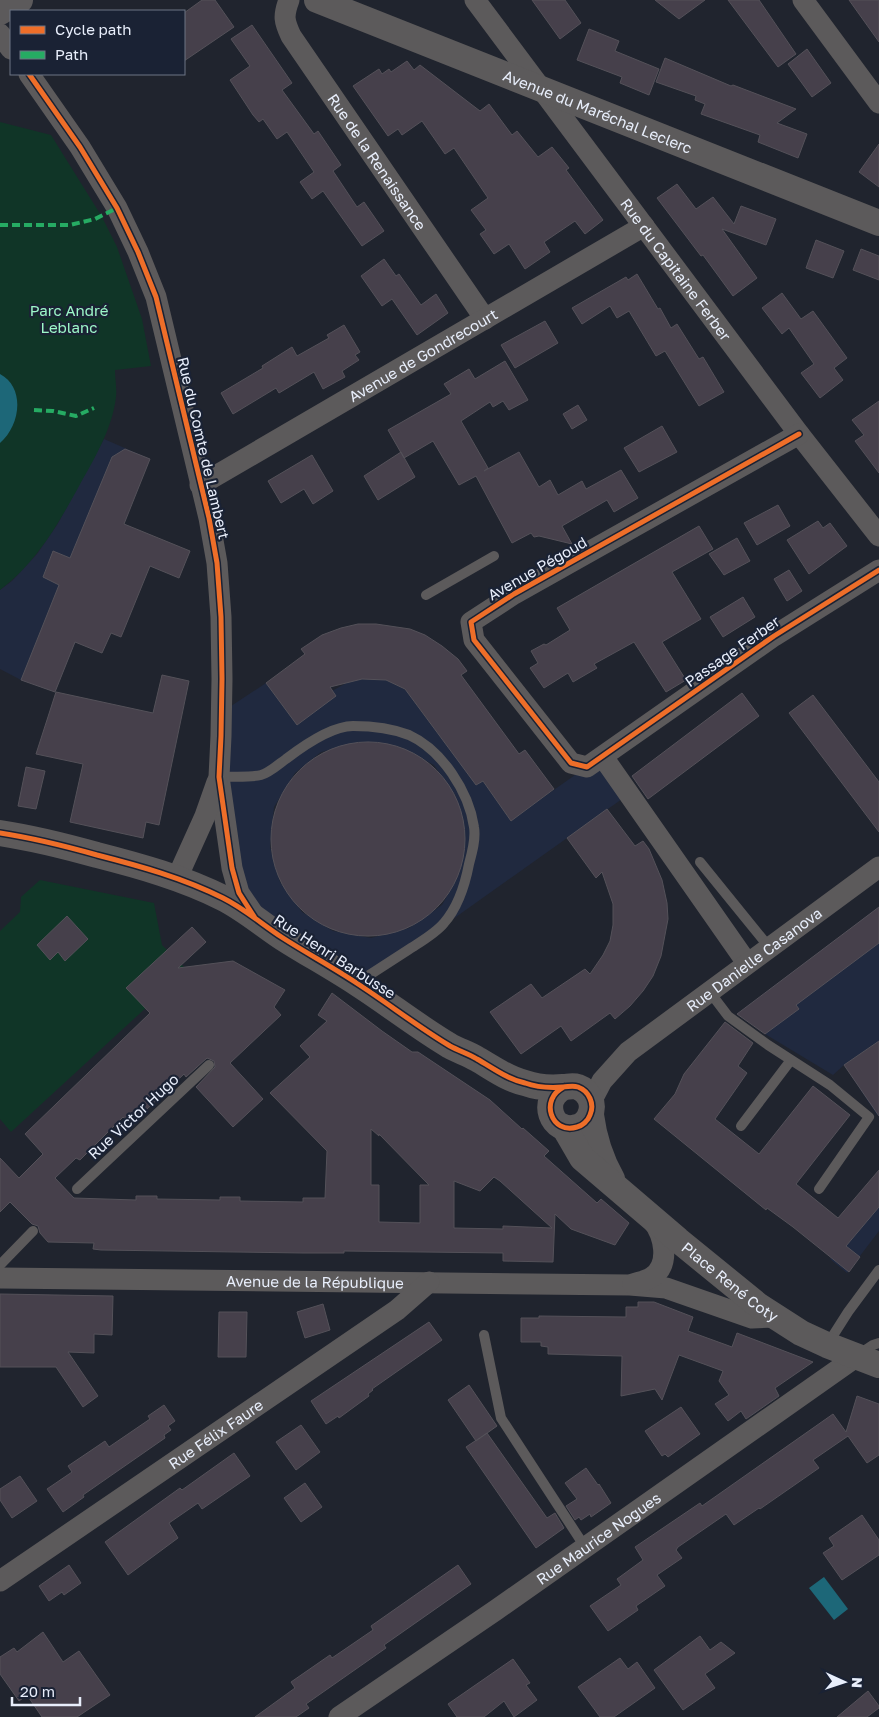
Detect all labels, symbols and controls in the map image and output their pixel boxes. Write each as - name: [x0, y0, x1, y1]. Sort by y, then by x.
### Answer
- legend: [10, 10, 185, 75]
- text: Cycle path: [55, 20, 131, 38]
- text: Path: [55, 45, 88, 63]
- street label: Avenue du Maréchal Leclerc: [501, 66, 695, 157]
- street label: Rue de la Renaissance: [324, 90, 430, 234]
- street label: Rue du Capitaine Ferber: [617, 195, 735, 344]
- park label: Parc André Leblanc: [30, 301, 109, 336]
- street label: Avenue de Gondrecourt: [345, 305, 501, 405]
- street label: Rue du Comte de Lambert: [174, 355, 234, 541]
- street label: Avenue Pégoud: [484, 532, 590, 604]
- street label: Passage Ferber: [681, 612, 783, 690]
- street label: Rue Danielle Casanova: [683, 903, 825, 1015]
- street label: Rue Henri Barbusse: [271, 910, 400, 1002]
- street label: Rue Victor Hugo: [84, 1070, 182, 1162]
- street label: Place René Coty: [678, 1238, 782, 1326]
- street label: Avenue de la République: [226, 1272, 404, 1291]
- street label: Rue Félix Faure: [165, 1395, 266, 1472]
- street label: Rue Maurice Nogues: [533, 1488, 664, 1588]
- north arrow: [819, 1657, 869, 1707]
- scale bar: [12, 1674, 80, 1706]
- text: N: [849, 1677, 866, 1688]
- text: 20 m: [20, 1682, 55, 1700]

